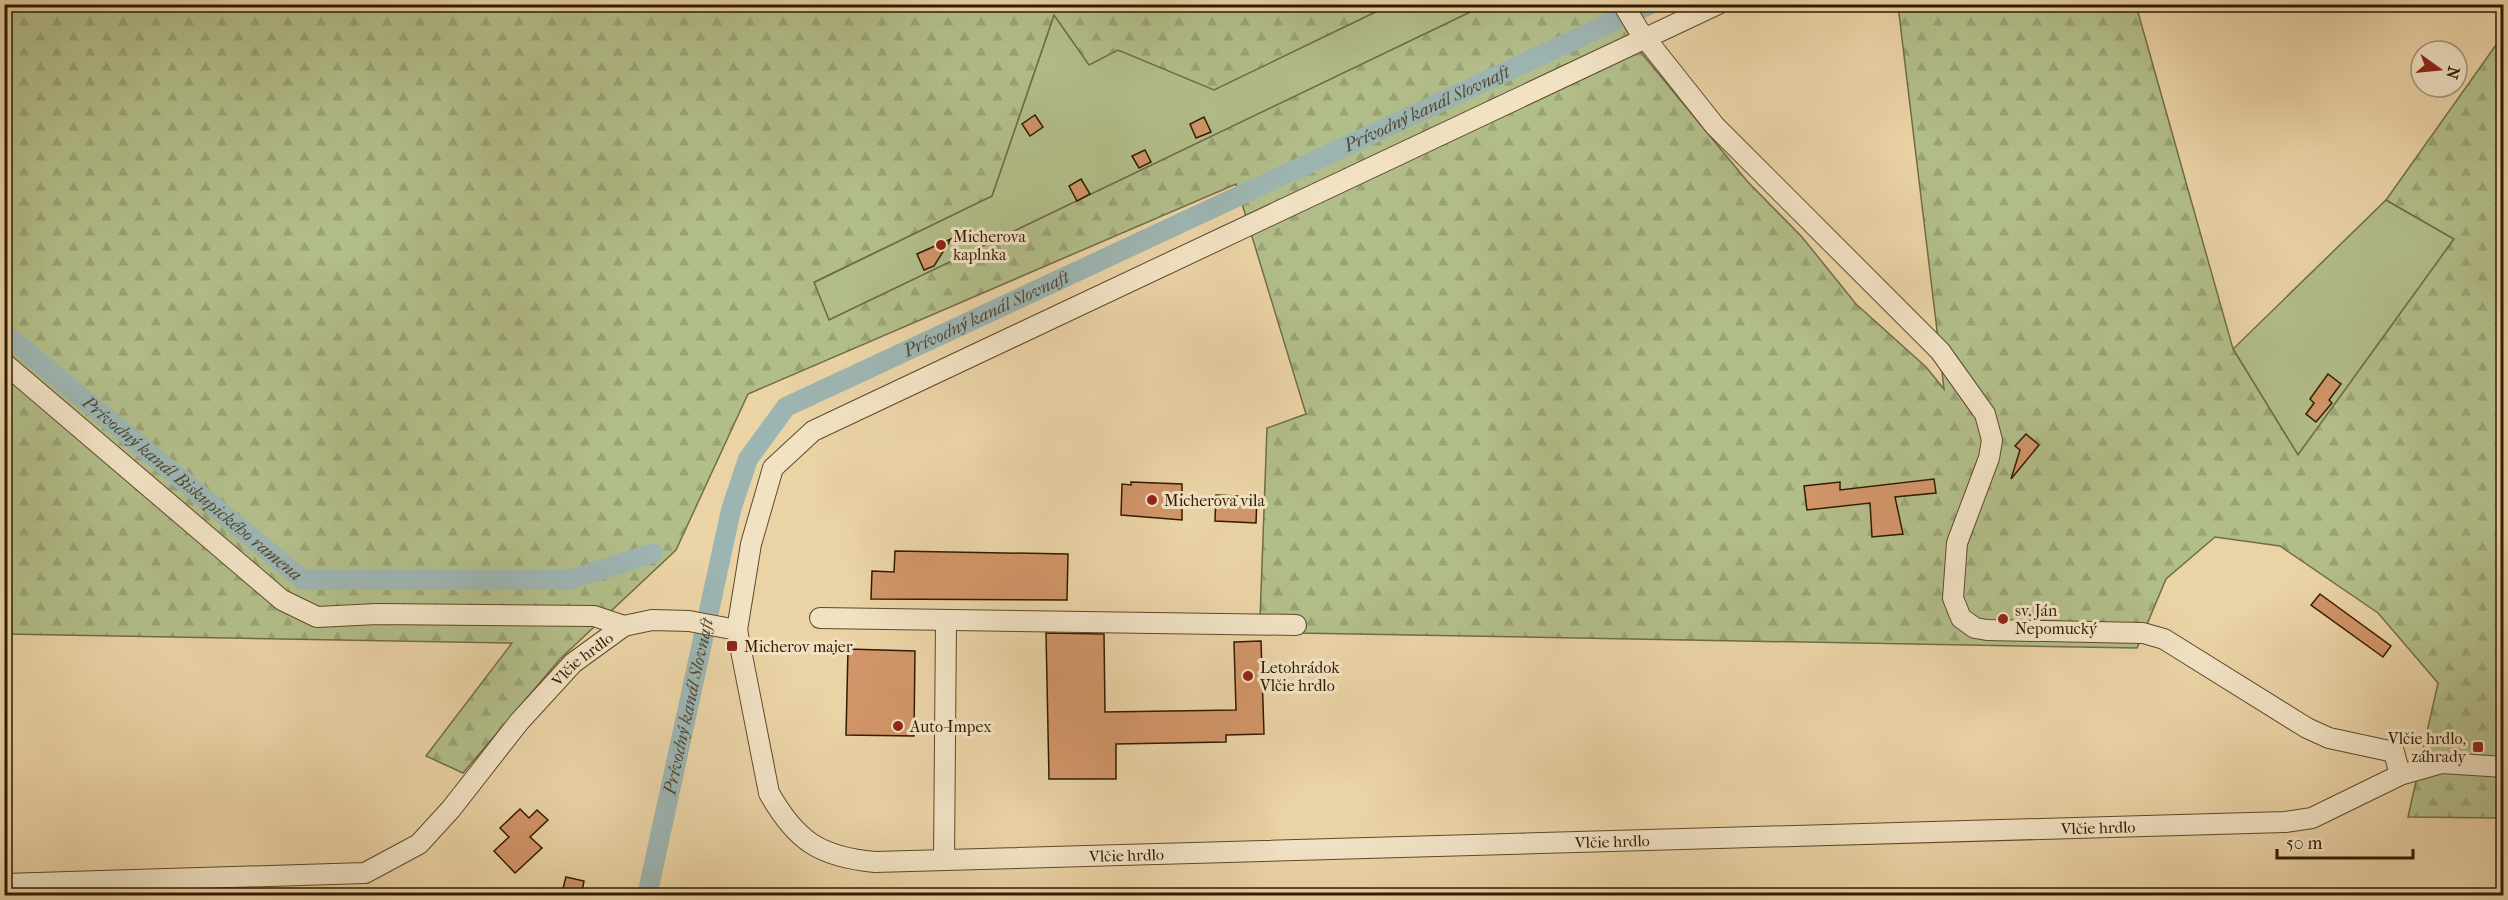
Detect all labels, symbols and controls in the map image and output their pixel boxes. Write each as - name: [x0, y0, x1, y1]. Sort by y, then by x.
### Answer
- north arrow: [2409, 39, 2469, 99]
- water label: Prívodný kanál Slovnaft: [1340, 60, 1514, 157]
- text: N: [2442, 64, 2464, 82]
- place label: Micherova kaplnka: [953, 227, 1026, 264]
- marker: Micherova kaplnka: [934, 238, 948, 252]
- water label: Prívodný kanál Slovnaft: [899, 265, 1074, 362]
- water label: Prívodný kanál Biskupického ramena: [77, 391, 306, 585]
- place label: Micherova vila: [1164, 491, 1265, 510]
- marker: Micherova vila: [1145, 493, 1159, 507]
- place label: sv. Ján Nepomucký: [2015, 601, 2098, 638]
- marker: sv. Ján Nepomucký: [1996, 612, 2010, 626]
- water label: Prívodný kanál Slovnaft: [659, 615, 718, 798]
- street label: Vlčie hrdlo: [547, 628, 617, 691]
- place label: Micherov majer: [744, 637, 853, 656]
- marker: Micherov majer: [725, 639, 739, 653]
- place label: Letohrádok Vlčie hrdlo: [1259, 658, 1340, 695]
- marker: Letohrádok Vlčie hrdlo: [1241, 669, 1255, 683]
- place label: Auto-Impex: [909, 717, 992, 736]
- marker: Auto-Impex: [891, 719, 905, 733]
- place label: Vlčie hrdlo, záhrady: [2387, 729, 2466, 766]
- marker: Vlčie hrdlo, záhrady: [2471, 740, 2485, 754]
- street label: Vlčie hrdlo: [2059, 817, 2136, 838]
- scale bar: [2277, 822, 2414, 860]
- street label: Vlčie hrdlo: [1574, 831, 1650, 852]
- text: 50 m: [2286, 833, 2323, 854]
- street label: Vlčie hrdlo: [1088, 844, 1164, 865]

